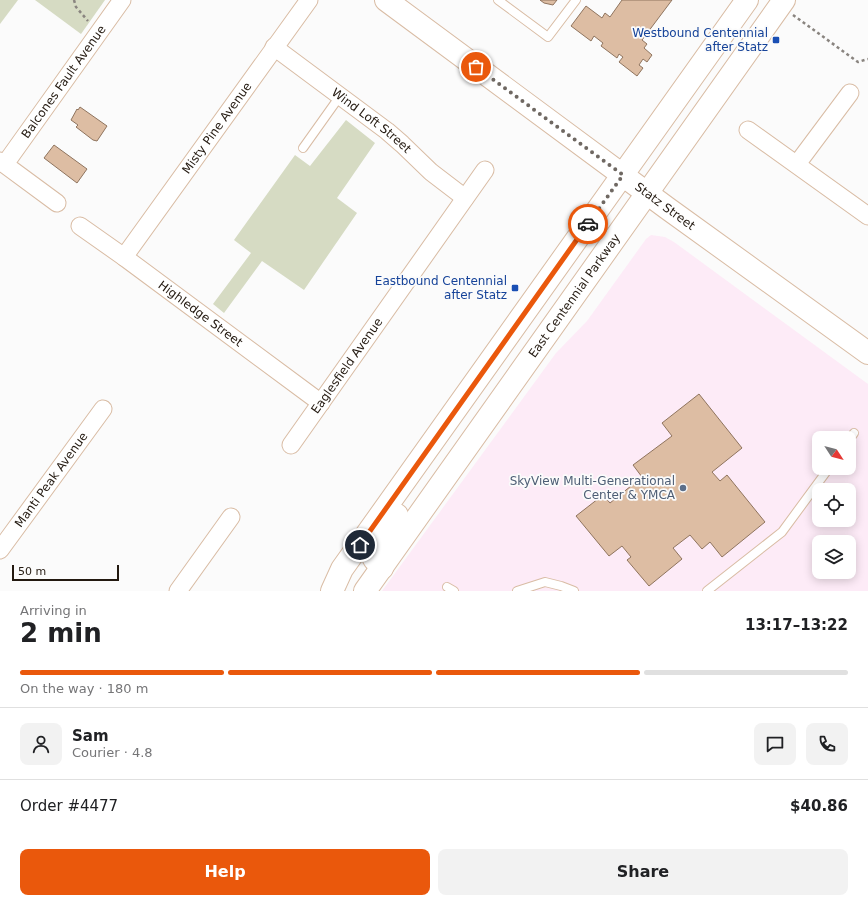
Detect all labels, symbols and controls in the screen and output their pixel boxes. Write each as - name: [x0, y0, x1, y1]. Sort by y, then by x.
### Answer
- street label: Balcones Fault Avenue: [19, 23, 109, 141]
- place label: Westbound Centennial after Statz: [632, 26, 768, 54]
- marker: Westbound Centennial after Statz: [771, 35, 781, 45]
- pin: [459, 50, 493, 84]
- icon: bag: [465, 56, 487, 78]
- street label: Misty Pine Avenue: [179, 79, 255, 176]
- street label: Wind Loft Street: [329, 85, 414, 156]
- street label: Statz Street: [632, 180, 698, 233]
- courier: [568, 204, 608, 244]
- icon: car: [577, 213, 599, 235]
- street label: East Centennial Parkway: [526, 231, 623, 360]
- place label: Eastbound Centennial after Statz: [375, 274, 507, 302]
- street label: Highledge Street: [156, 278, 246, 350]
- marker: Eastbound Centennial after Statz: [510, 283, 520, 293]
- street label: Eaglesfield Avenue: [308, 315, 385, 416]
- street label: Manti Peak Avenue: [12, 430, 91, 530]
- north arrow: [812, 431, 856, 475]
- map controls: [812, 431, 856, 579]
- place label: SkyView Multi-Generational Center & YMCA: [510, 474, 676, 502]
- marker: SkyView Multi-Generational Center & YMCA: [678, 483, 688, 493]
- button: locate: [812, 483, 856, 527]
- pin: [343, 528, 377, 562]
- icon: home: [349, 534, 371, 556]
- button: layers: [812, 535, 856, 579]
- scale bar: [12, 563, 119, 582]
- text: 50 m: [18, 565, 46, 578]
- text: Arriving in: [20, 603, 87, 618]
- text: 13:17–13:22: [745, 616, 848, 634]
- text: 2 min: [20, 618, 102, 648]
- text: On the way · 180 m: [20, 681, 148, 696]
- button: person: [20, 723, 62, 765]
- button: chat: [754, 723, 796, 765]
- button: phone: [806, 723, 848, 765]
- text: Sam: [72, 727, 109, 745]
- text: Courier · 4.8: [72, 745, 153, 760]
- text: Order #4477: [20, 797, 118, 815]
- text: $40.86: [790, 797, 848, 815]
- button: Help: [20, 849, 430, 895]
- button: Share: [438, 849, 848, 895]

